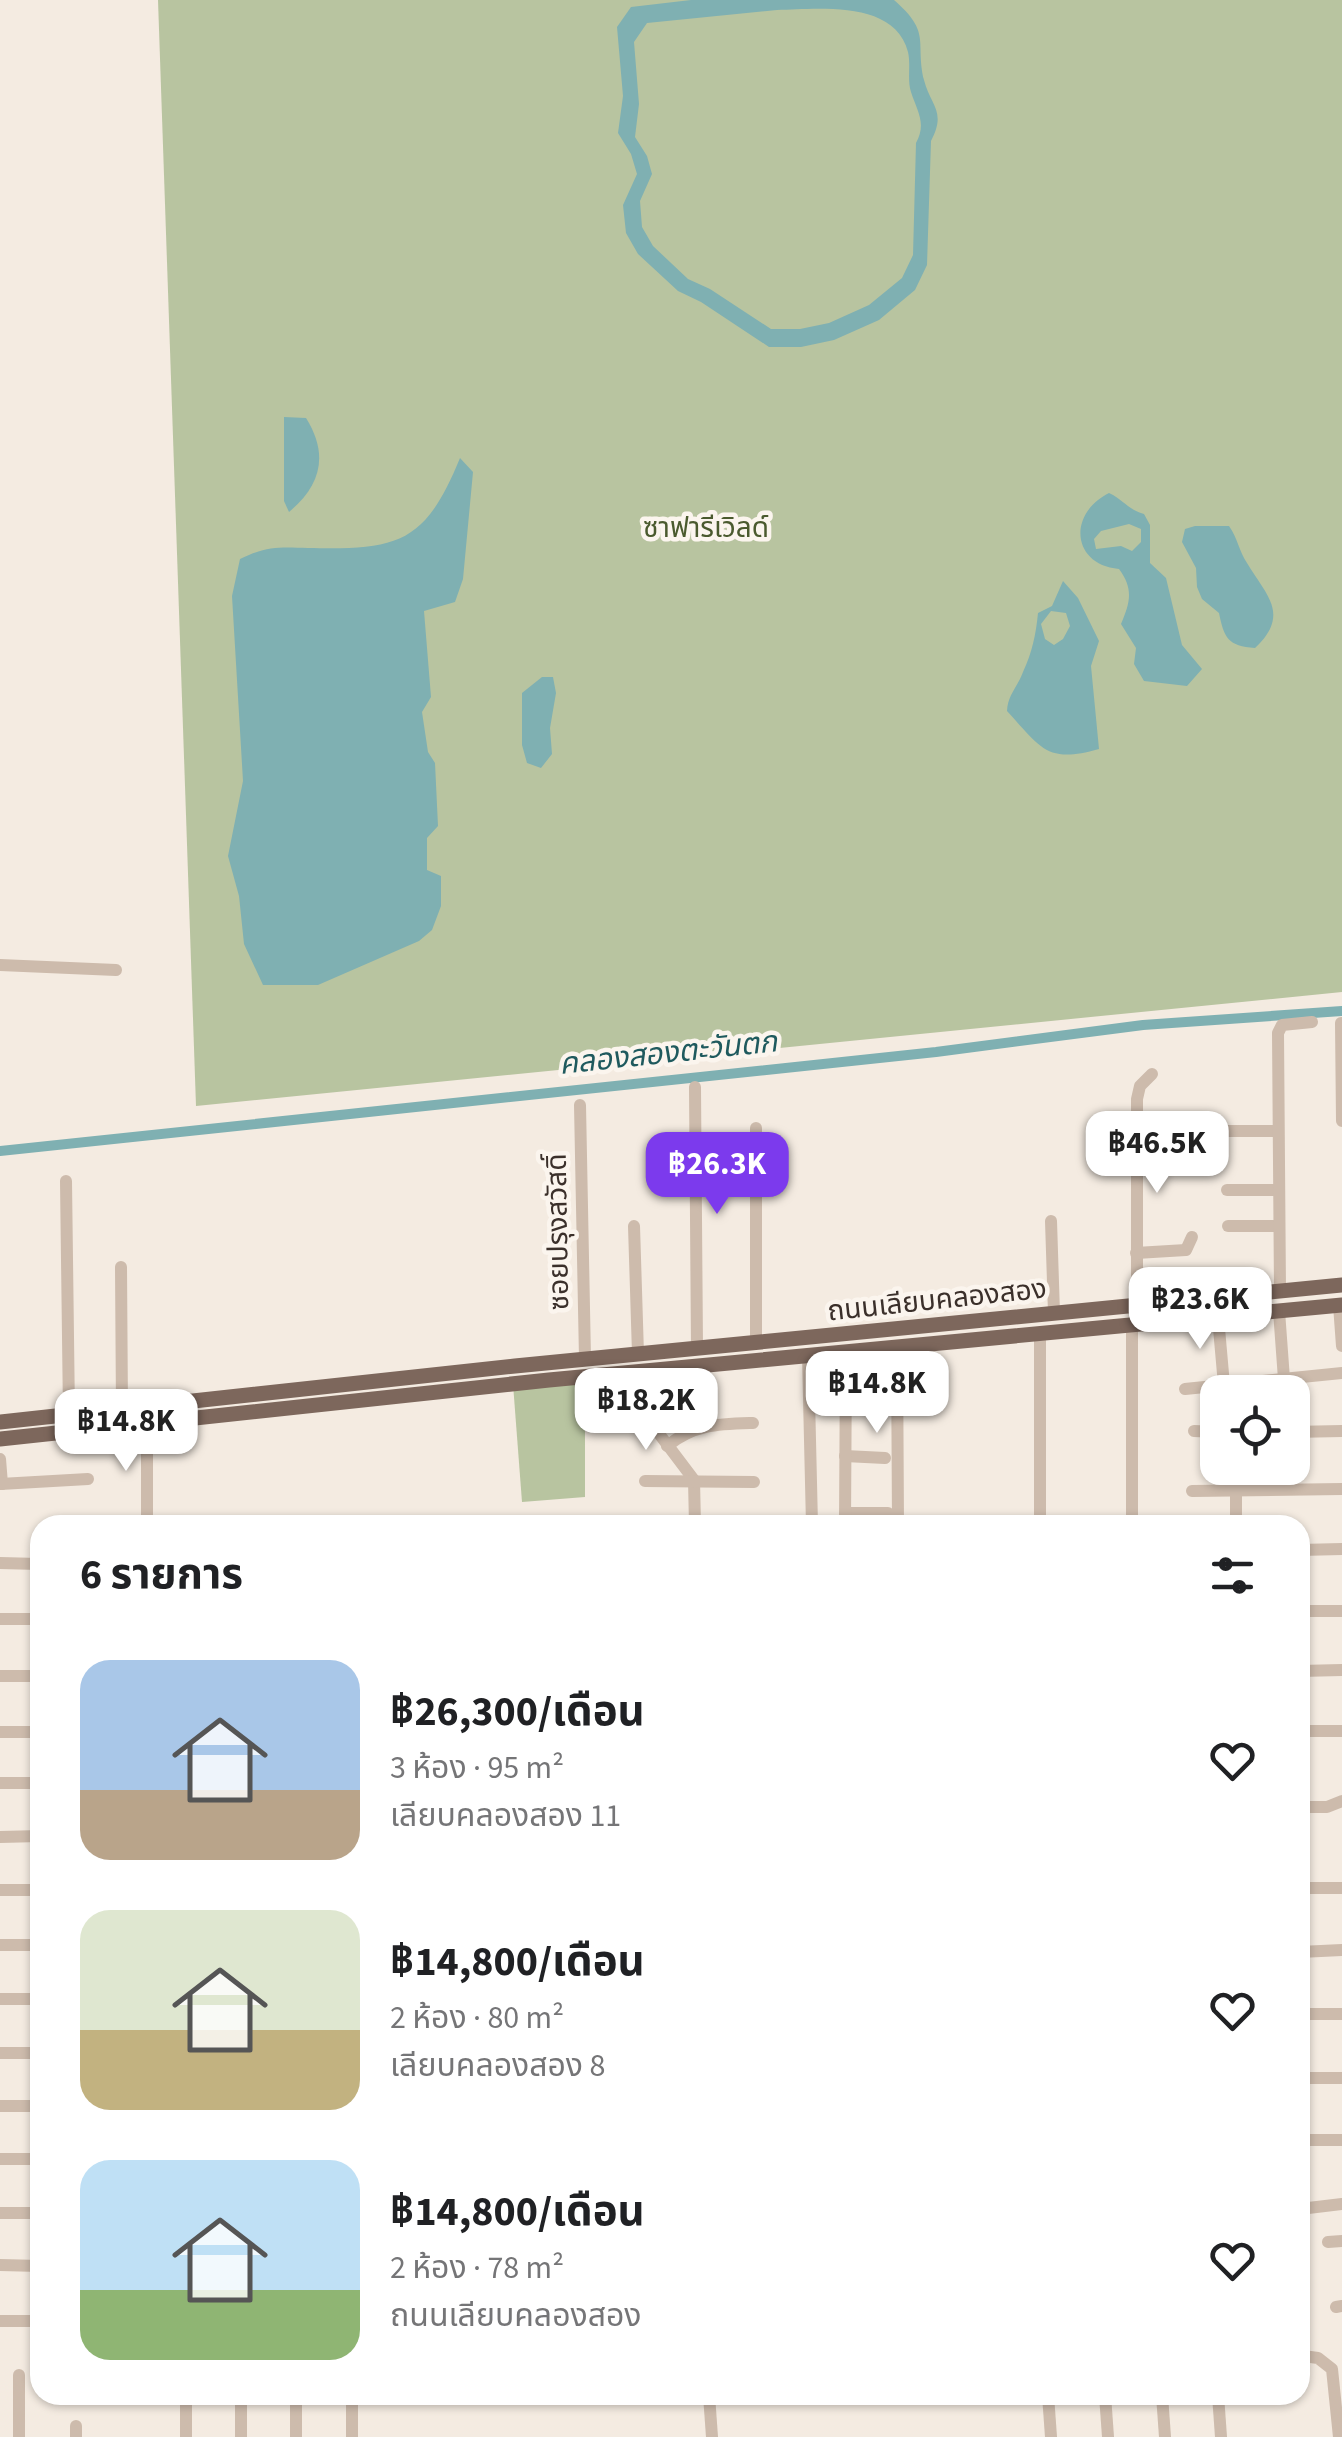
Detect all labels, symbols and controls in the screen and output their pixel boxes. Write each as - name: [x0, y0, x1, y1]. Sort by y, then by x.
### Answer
- park label: ซาฟารีเวิลด์: [643, 508, 769, 548]
- water label: คลองสองตะวันตก: [557, 1020, 780, 1086]
- pin: ฿46.5K: [1076, 1111, 1238, 1196]
- text: ฿46.5K: [1108, 1120, 1206, 1166]
- pin: ฿26.3K: [636, 1132, 798, 1217]
- text: ฿26.3K: [668, 1141, 766, 1187]
- street label: ซอยปรุงสวัสดิ์: [537, 1153, 579, 1311]
- pin: ฿23.6K: [1119, 1267, 1281, 1352]
- street label: ถนนเลียบคลองสอง: [825, 1269, 1049, 1331]
- text: ฿23.6K: [1151, 1276, 1249, 1322]
- pin: ฿14.8K: [796, 1351, 958, 1436]
- text: ฿14.8K: [828, 1360, 926, 1406]
- pin: ฿18.2K: [565, 1368, 727, 1453]
- map controls: [1200, 1375, 1310, 1485]
- button: locate: [1200, 1375, 1310, 1485]
- text: ฿18.2K: [597, 1377, 695, 1423]
- pin: ฿14.8K: [45, 1389, 207, 1474]
- text: ฿14.8K: [77, 1398, 175, 1444]
- text: 6 รายการ: [80, 1545, 243, 1605]
- icon: filters: [1205, 1548, 1260, 1603]
- text: ฿26,300/เดือน: [390, 1682, 645, 1742]
- icon: home: [160, 1700, 280, 1820]
- icon: heart: [1205, 1733, 1260, 1788]
- text: 3 ห้อง · 95 m²: [390, 1745, 564, 1791]
- text: เลียบคลองสอง 11: [390, 1793, 621, 1839]
- text: ฿14,800/เดือน: [390, 1932, 645, 1992]
- icon: home: [160, 1950, 280, 2070]
- icon: heart: [1205, 1983, 1260, 2038]
- text: 2 ห้อง · 80 m²: [390, 1995, 564, 2041]
- text: เลียบคลองสอง 8: [390, 2043, 605, 2089]
- text: ฿14,800/เดือน: [390, 2182, 645, 2242]
- icon: home: [160, 2200, 280, 2320]
- icon: heart: [1205, 2233, 1260, 2288]
- text: 2 ห้อง · 78 m²: [390, 2245, 564, 2291]
- text: ถนนเลียบคลองสอง: [390, 2293, 642, 2339]

